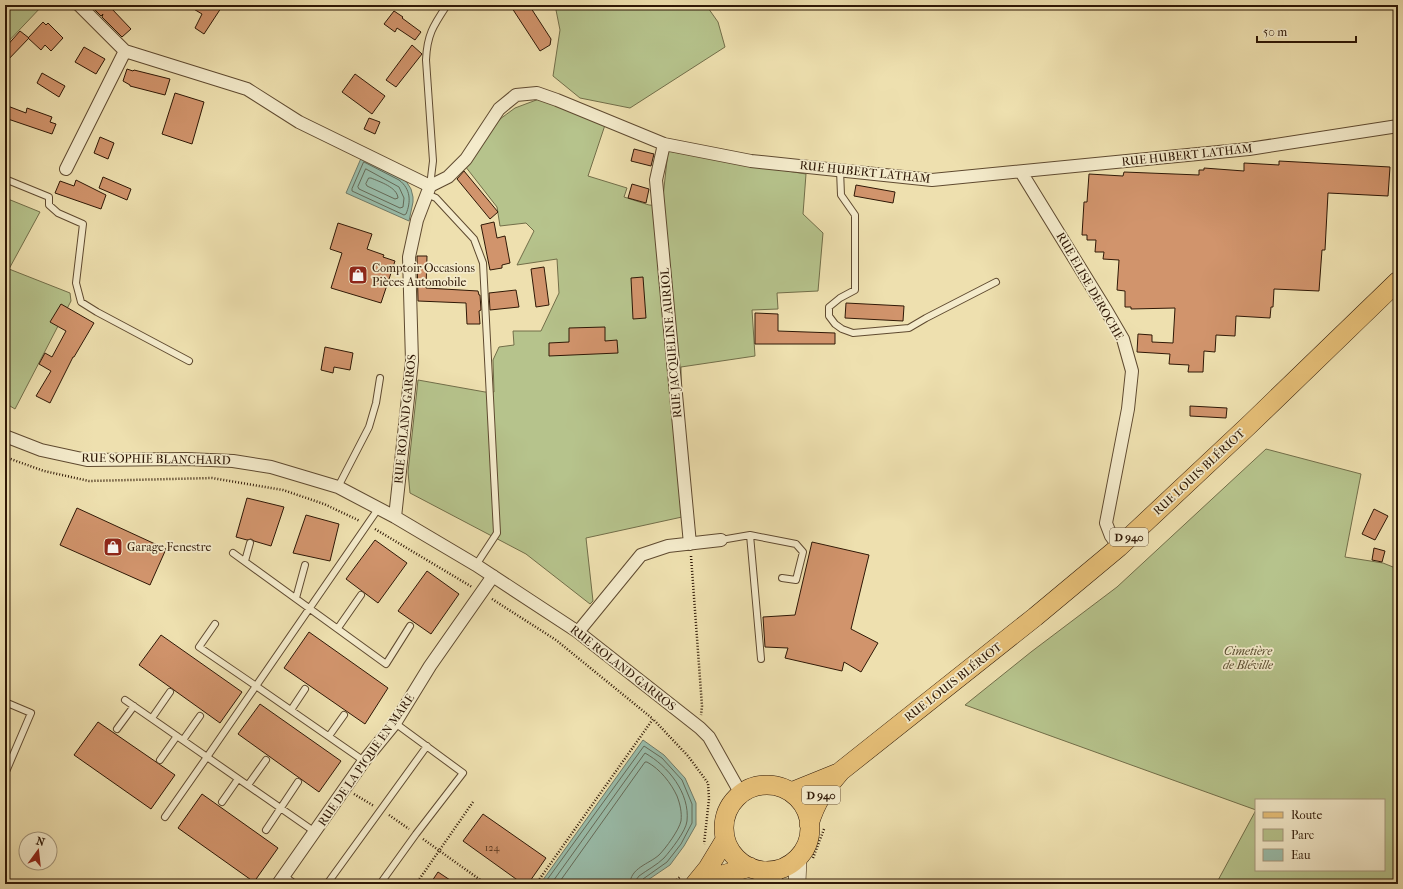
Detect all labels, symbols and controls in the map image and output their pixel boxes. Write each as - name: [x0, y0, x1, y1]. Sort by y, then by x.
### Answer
- scale bar: [1257, 18, 1356, 44]
- text: 50 m: [1263, 25, 1287, 39]
- street label: RUE HUBERT LATHAM: [1121, 141, 1253, 169]
- street label: RUE HUBERT LATHAM: [799, 158, 931, 186]
- street label: RUE ELISE DEROCHE: [1053, 230, 1127, 342]
- place label: Comptoir Occasions Pièces Automobile: [372, 261, 476, 289]
- shop icon: Comptoir Occasions Pièces Automobile: [347, 264, 369, 286]
- street label: RUE JACQUELINE AURIOL: [657, 267, 685, 419]
- street label: RUE ROLAND GARROS: [391, 354, 419, 484]
- street label: RUE LOUIS BLÉRIOT: [1150, 425, 1248, 518]
- street label: RUE SOPHIE BLANCHARD: [81, 451, 231, 467]
- road number: D 940: [1110, 528, 1148, 546]
- shop icon: Garage Fenestre: [102, 536, 124, 558]
- place label: Garage Fenestre: [127, 540, 212, 554]
- street label: RUE ROLAND GARROS: [567, 622, 679, 714]
- street label: RUE LOUIS BLÉRIOT: [901, 638, 1005, 724]
- park label: Cimetière de Bléville: [1223, 644, 1274, 672]
- street label: RUE DE LA PIQUE EN MARE: [315, 691, 417, 829]
- road number: D 940: [802, 786, 840, 804]
- legend: [1255, 799, 1385, 871]
- text: Route: [1291, 808, 1323, 822]
- text: Parc: [1291, 828, 1314, 842]
- north arrow: [18, 831, 58, 871]
- text: N: [35, 834, 47, 849]
- house number: 124: [485, 842, 500, 854]
- text: Eau: [1291, 848, 1311, 862]

